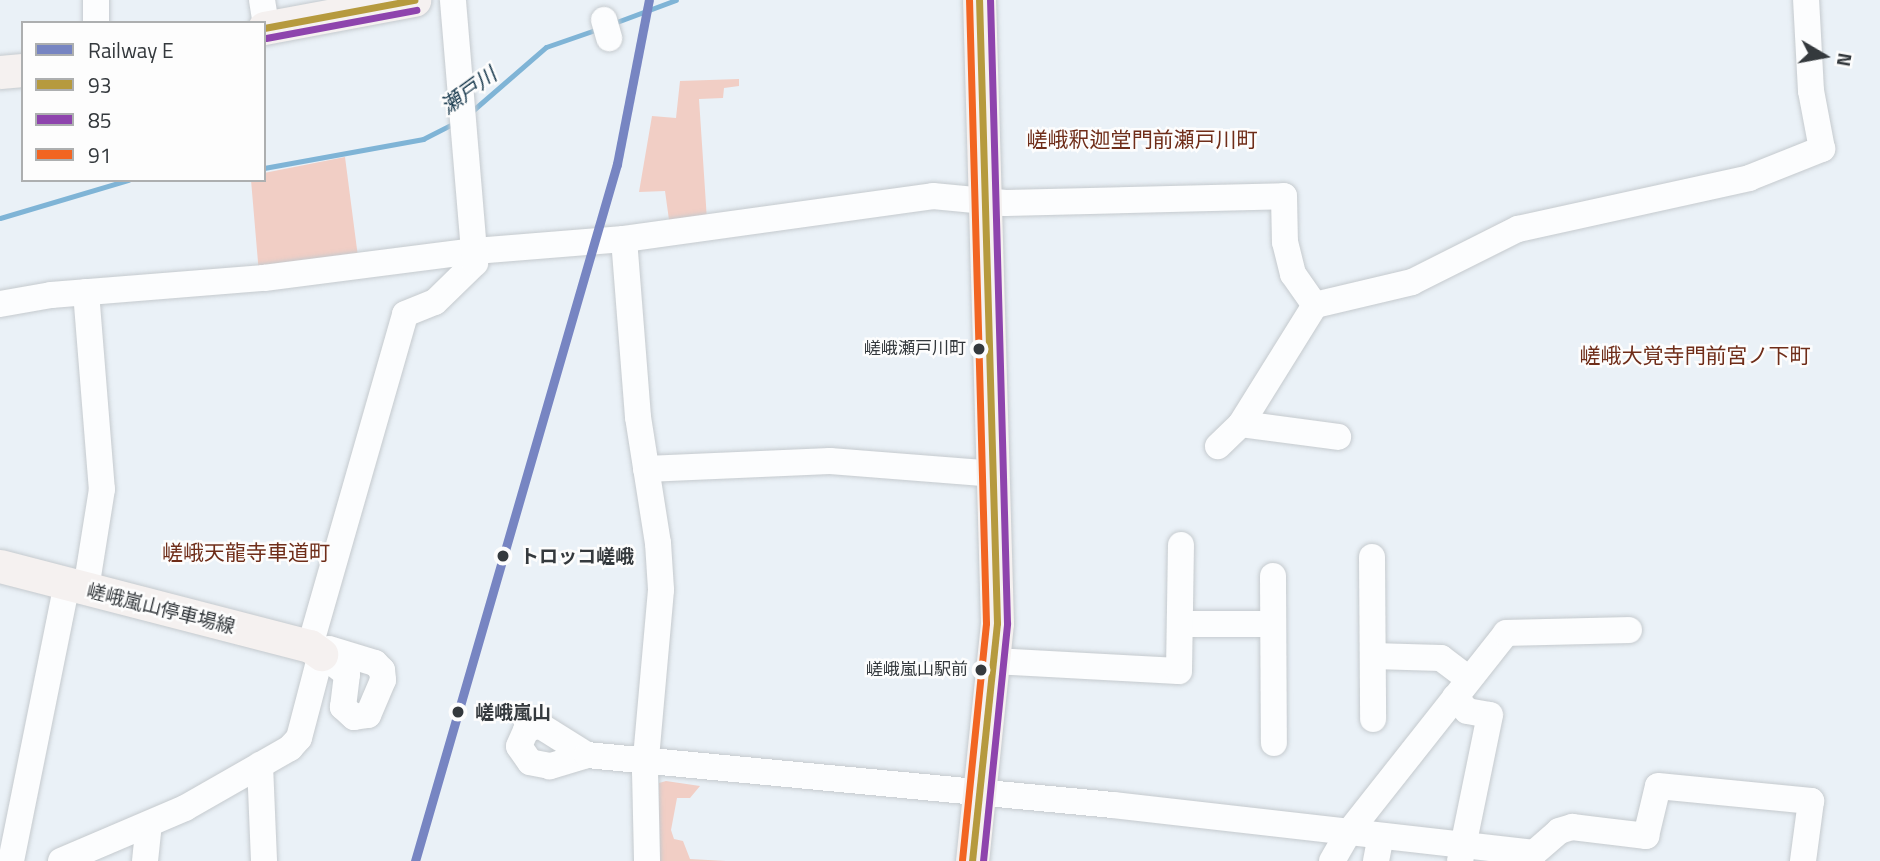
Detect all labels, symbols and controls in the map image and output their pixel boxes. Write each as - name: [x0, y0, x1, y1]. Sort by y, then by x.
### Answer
- legend: [21, 21, 266, 182]
- north arrow: [1789, 21, 1859, 91]
- text: Railway E: [88, 34, 174, 66]
- text: N: [1830, 51, 1861, 69]
- water label: 瀬戸川: [435, 61, 501, 119]
- text: 93: [88, 69, 112, 101]
- text: 85: [88, 104, 112, 136]
- district label: 嵯峨釈迦堂門前瀬戸川町: [1027, 126, 1257, 152]
- text: 91: [88, 139, 112, 171]
- place label: 嵯峨瀬戸川町: [864, 339, 966, 359]
- marker: 嵯峨瀬戸川町: [972, 342, 986, 356]
- district label: 嵯峨大覚寺門前宮ノ下町: [1580, 342, 1810, 368]
- district label: 嵯峨天龍寺車道町: [162, 539, 330, 565]
- marker: トロッコ嵯峨: [492, 545, 514, 567]
- place label: トロッコ嵯峨: [520, 545, 634, 567]
- street label: 嵯峨嵐山停車場線: [84, 579, 238, 637]
- place label: 嵯峨嵐山駅前: [866, 660, 968, 680]
- marker: 嵯峨嵐山駅前: [974, 663, 988, 677]
- marker: 嵯峨嵐山: [447, 701, 469, 723]
- place label: 嵯峨嵐山: [475, 701, 551, 723]

